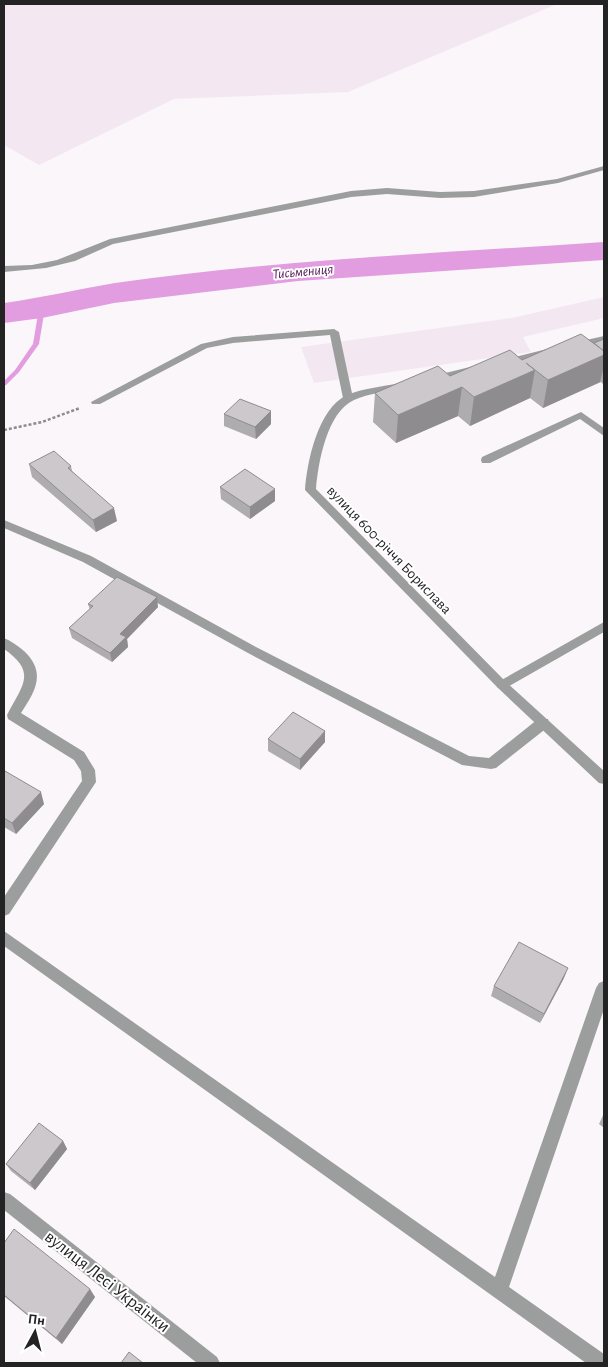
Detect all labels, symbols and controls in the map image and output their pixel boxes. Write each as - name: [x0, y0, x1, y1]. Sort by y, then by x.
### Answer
- water label: Тисьмениця: [272, 262, 334, 282]
- street label: вулиця 600-річчя Борислава: [324, 483, 454, 617]
- street label: вулиця Лесі Українки: [41, 1228, 173, 1336]
- north arrow: [10, 1307, 60, 1357]
- text: Пн: [27, 1312, 46, 1328]

